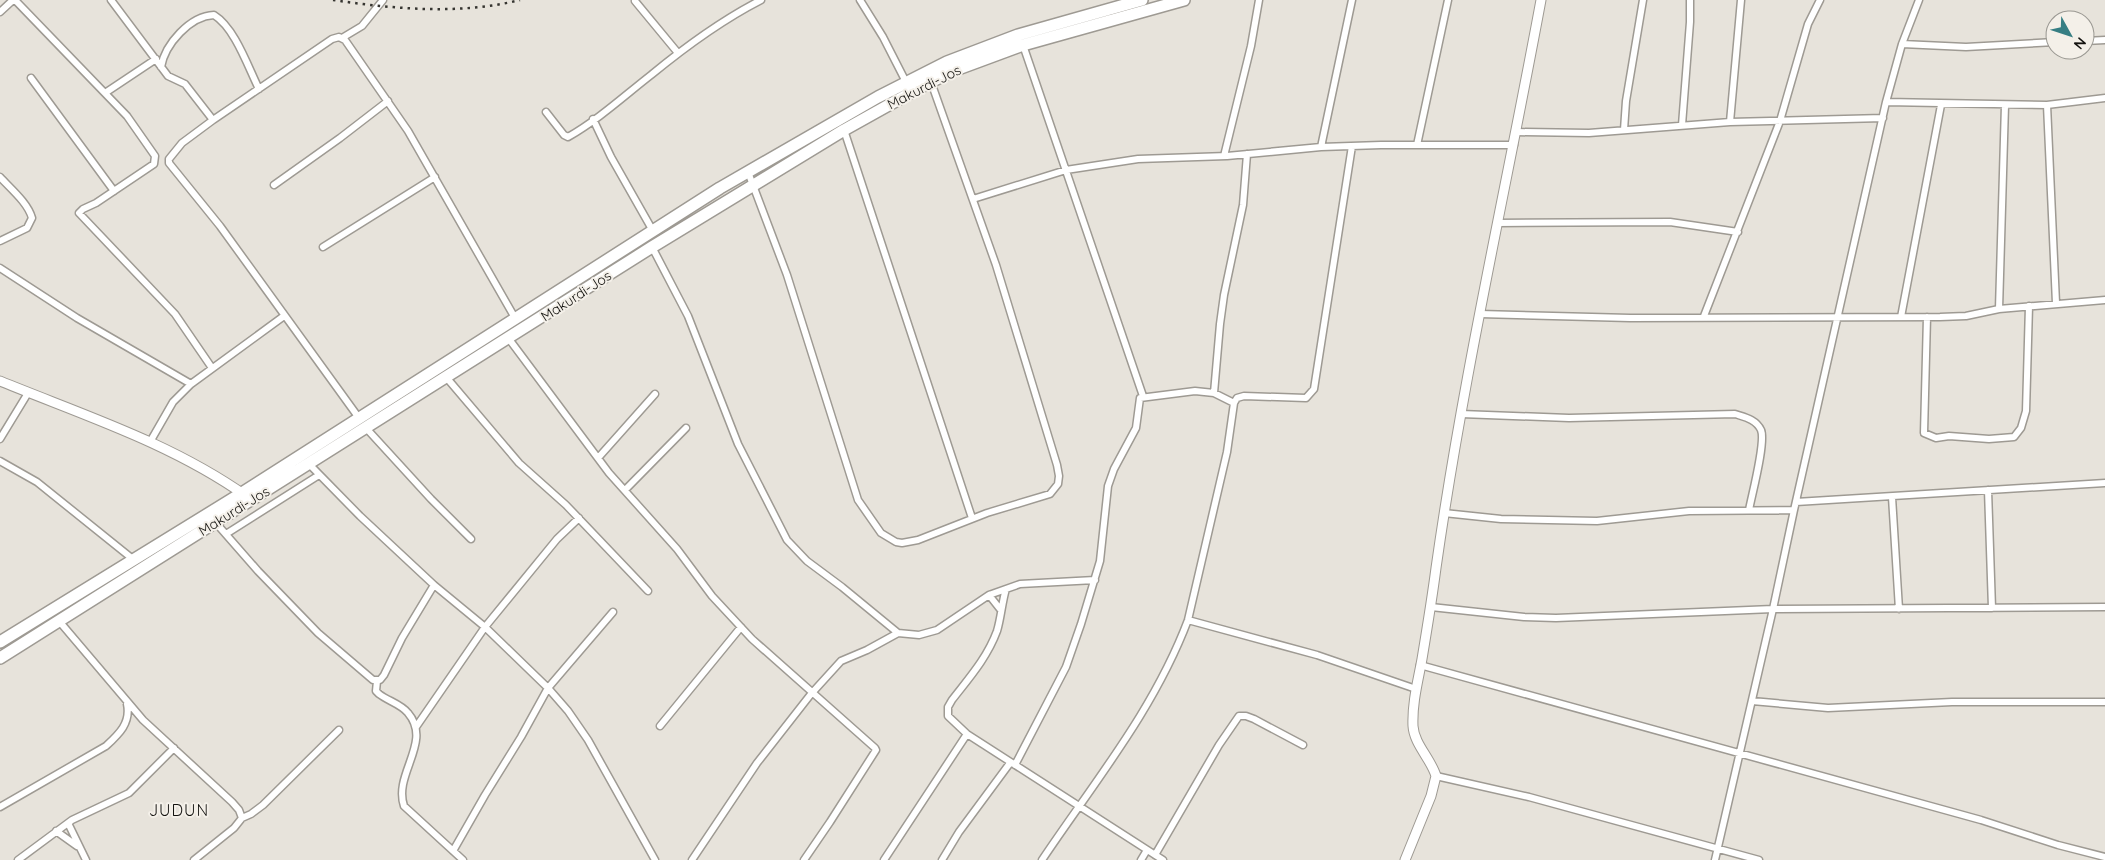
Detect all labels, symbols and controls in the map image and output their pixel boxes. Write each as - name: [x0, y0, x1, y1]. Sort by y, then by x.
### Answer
- north arrow: [2045, 10, 2095, 60]
- text: N: [2070, 34, 2090, 53]
- street label: Makurdi-Jos: [884, 61, 964, 113]
- street label: Makurdi-Jos: [537, 267, 615, 325]
- street label: Makurdi-Jos: [195, 482, 273, 540]
- district label: JUDUN: [149, 800, 209, 820]

